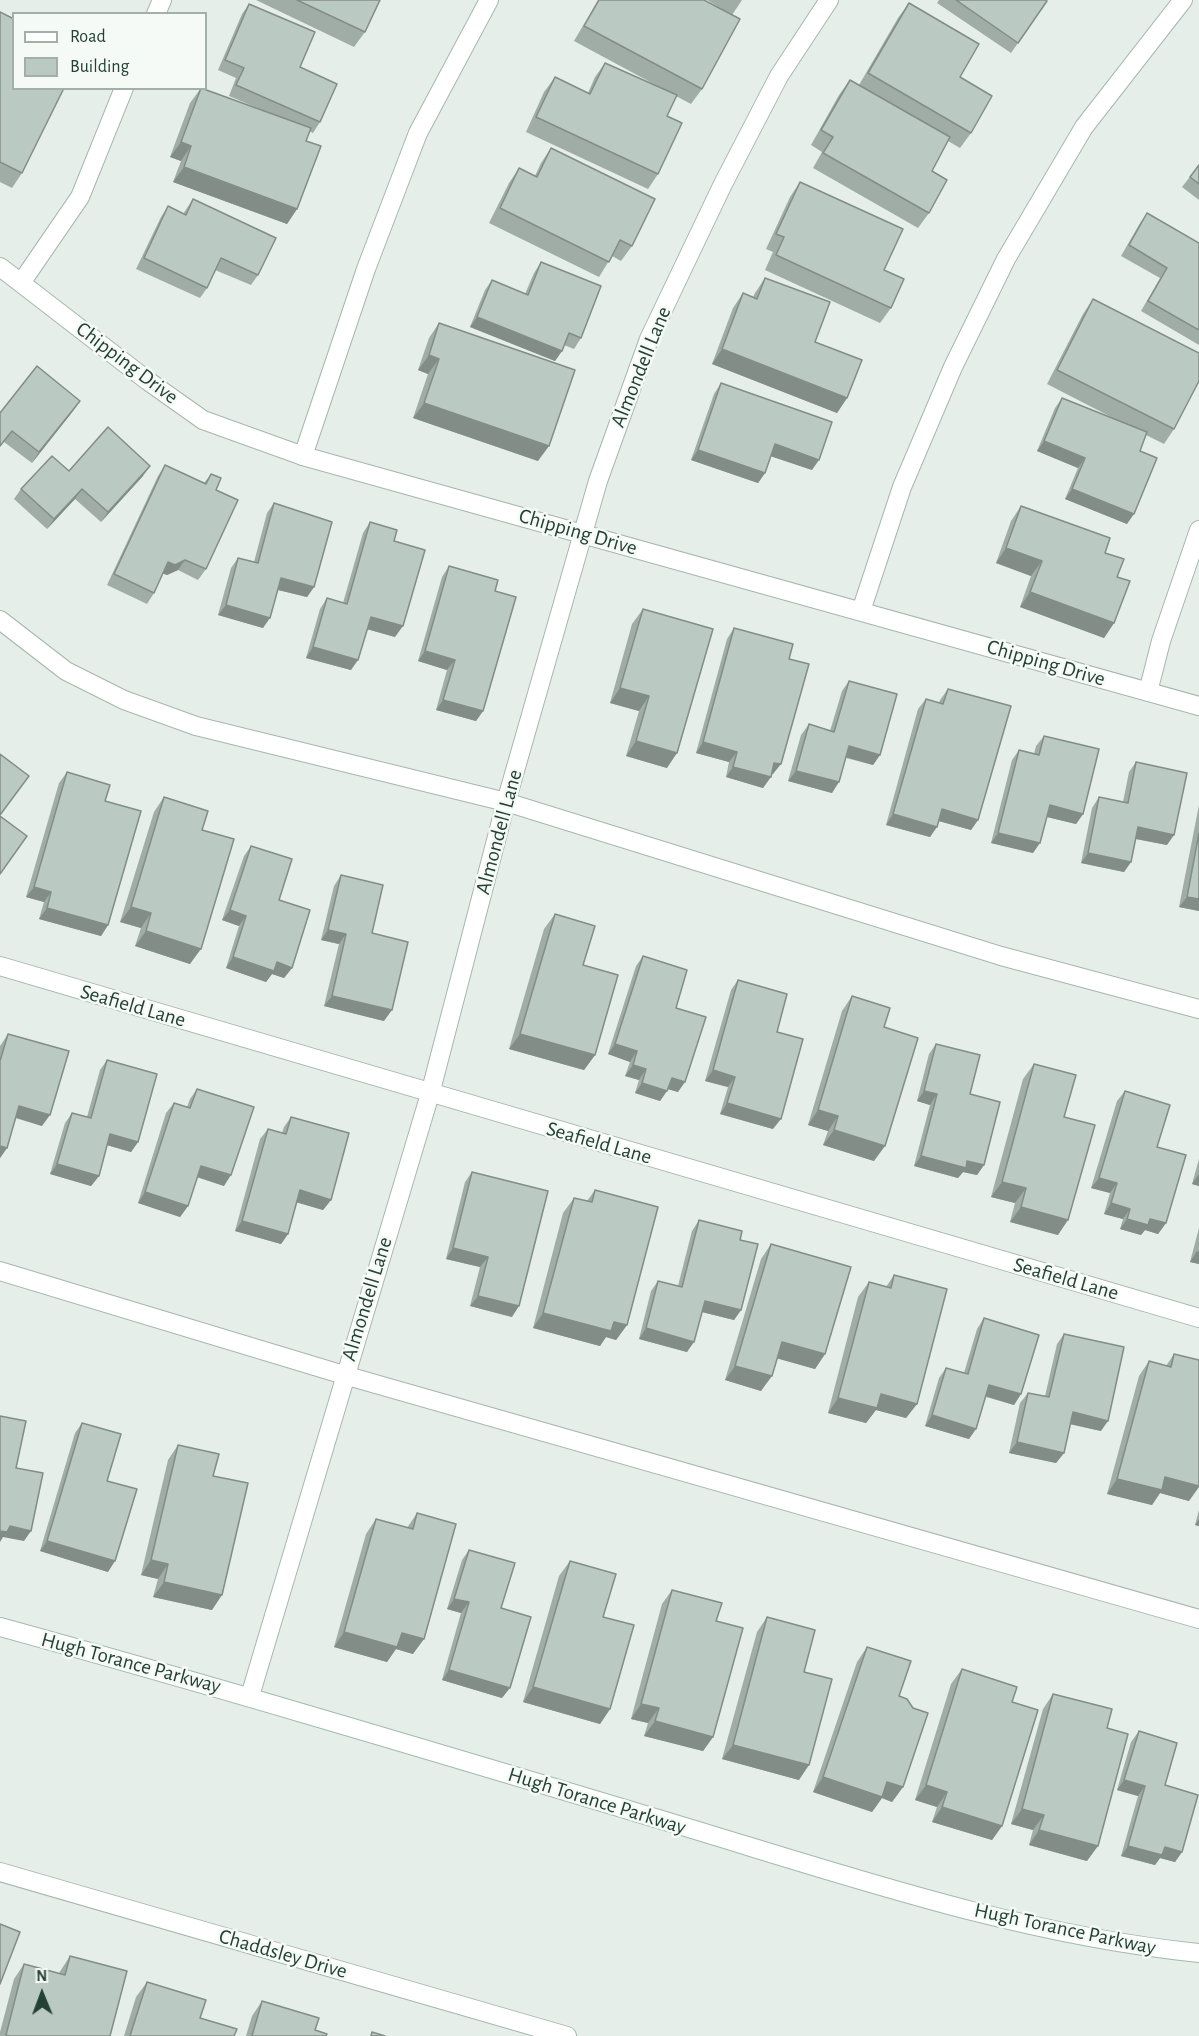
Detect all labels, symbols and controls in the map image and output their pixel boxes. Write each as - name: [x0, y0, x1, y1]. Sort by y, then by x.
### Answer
- legend: [12, 12, 207, 90]
- text: Road: [70, 28, 106, 46]
- text: Building: [70, 58, 129, 76]
- street label: Almondell Lane: [605, 303, 677, 431]
- street label: Chipping Drive: [71, 316, 183, 410]
- street label: Chipping Drive: [516, 503, 640, 561]
- street label: Chipping Drive: [984, 634, 1108, 692]
- street label: Almondell Lane: [470, 767, 528, 897]
- street label: Seafield Lane: [77, 979, 189, 1033]
- street label: Seafield Lane: [543, 1116, 655, 1170]
- street label: Almondell Lane: [336, 1234, 398, 1364]
- street label: Seafield Lane: [1010, 1252, 1122, 1306]
- street label: Hugh Torance Parkway: [38, 1627, 224, 1699]
- street label: Hugh Torance Parkway: [505, 1762, 689, 1840]
- street label: Hugh Torance Parkway: [972, 1897, 1158, 1961]
- street label: Chaddsley Drive: [216, 1924, 350, 1984]
- north arrow: [12, 1964, 72, 2024]
- text: N: [36, 1968, 47, 1984]

